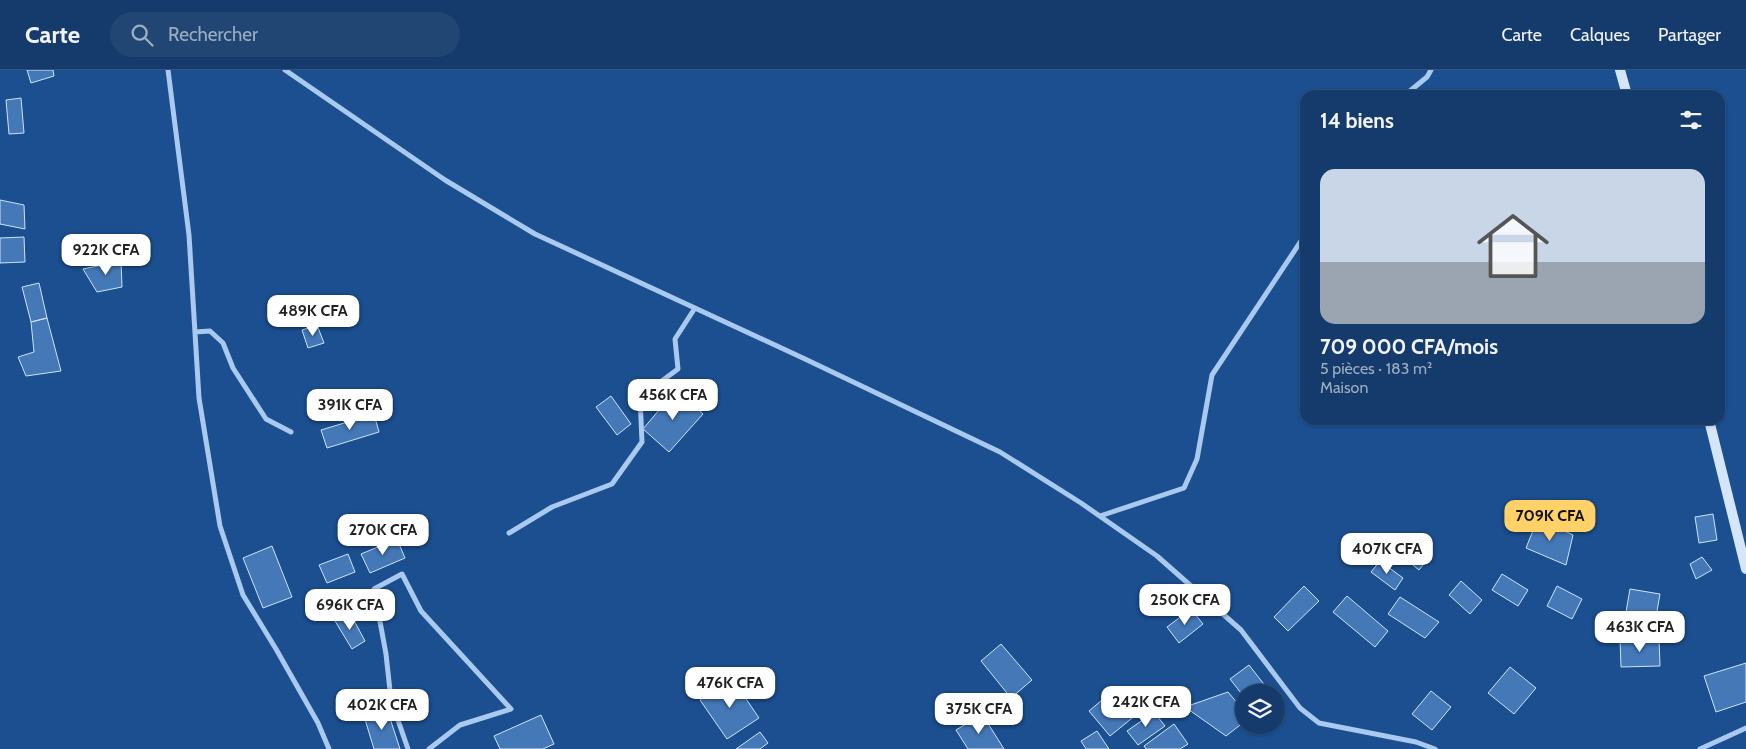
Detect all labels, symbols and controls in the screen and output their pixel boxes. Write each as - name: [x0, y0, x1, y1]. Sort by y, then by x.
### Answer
- search box: [110, 12, 460, 57]
- text: Carte: [25, 20, 80, 49]
- icon: search: [128, 21, 156, 49]
- text: Rechercher: [168, 23, 258, 46]
- text: Carte: [1501, 24, 1542, 46]
- text: Calques: [1570, 24, 1630, 46]
- text: Partager: [1658, 24, 1721, 46]
- icon: filters: [1677, 106, 1705, 134]
- text: 14 biens: [1320, 108, 1394, 133]
- icon: home: [1468, 201, 1558, 291]
- pin: 922K CFA: [54, 234, 158, 276]
- text: 922K CFA: [73, 240, 139, 259]
- pin: 489K CFA: [261, 294, 365, 337]
- text: 489K CFA: [278, 301, 348, 320]
- text: 709 000 CFA/mois: [1320, 334, 1498, 359]
- text: 5 pièces · 183 m²: [1320, 359, 1432, 378]
- pin: 456K CFA: [621, 378, 725, 421]
- text: Maison: [1320, 378, 1368, 397]
- text: 456K CFA: [639, 385, 707, 404]
- pin: 391K CFA: [298, 388, 402, 431]
- text: 391K CFA: [318, 395, 382, 414]
- pin: 709K CFA: [1498, 500, 1602, 542]
- text: 709K CFA: [1515, 506, 1585, 525]
- pin: 270K CFA: [331, 514, 435, 556]
- text: 270K CFA: [349, 520, 417, 539]
- pin: 407K CFA: [1335, 532, 1439, 575]
- text: 407K CFA: [1352, 539, 1422, 558]
- pin: 250K CFA: [1133, 584, 1237, 626]
- pin: 696K CFA: [298, 588, 402, 631]
- text: 250K CFA: [1150, 590, 1220, 609]
- text: 696K CFA: [316, 595, 384, 614]
- pin: 463K CFA: [1588, 610, 1692, 653]
- text: 463K CFA: [1606, 617, 1674, 636]
- pin: 476K CFA: [678, 666, 782, 709]
- text: 476K CFA: [696, 673, 764, 692]
- map controls: [1235, 684, 1285, 734]
- button: layers: [1235, 684, 1285, 734]
- pin: 242K CFA: [1094, 686, 1198, 728]
- pin: 402K CFA: [330, 688, 434, 731]
- pin: 375K CFA: [927, 692, 1031, 735]
- text: 242K CFA: [1112, 692, 1180, 711]
- text: 402K CFA: [347, 695, 417, 714]
- text: 375K CFA: [946, 699, 1012, 718]

